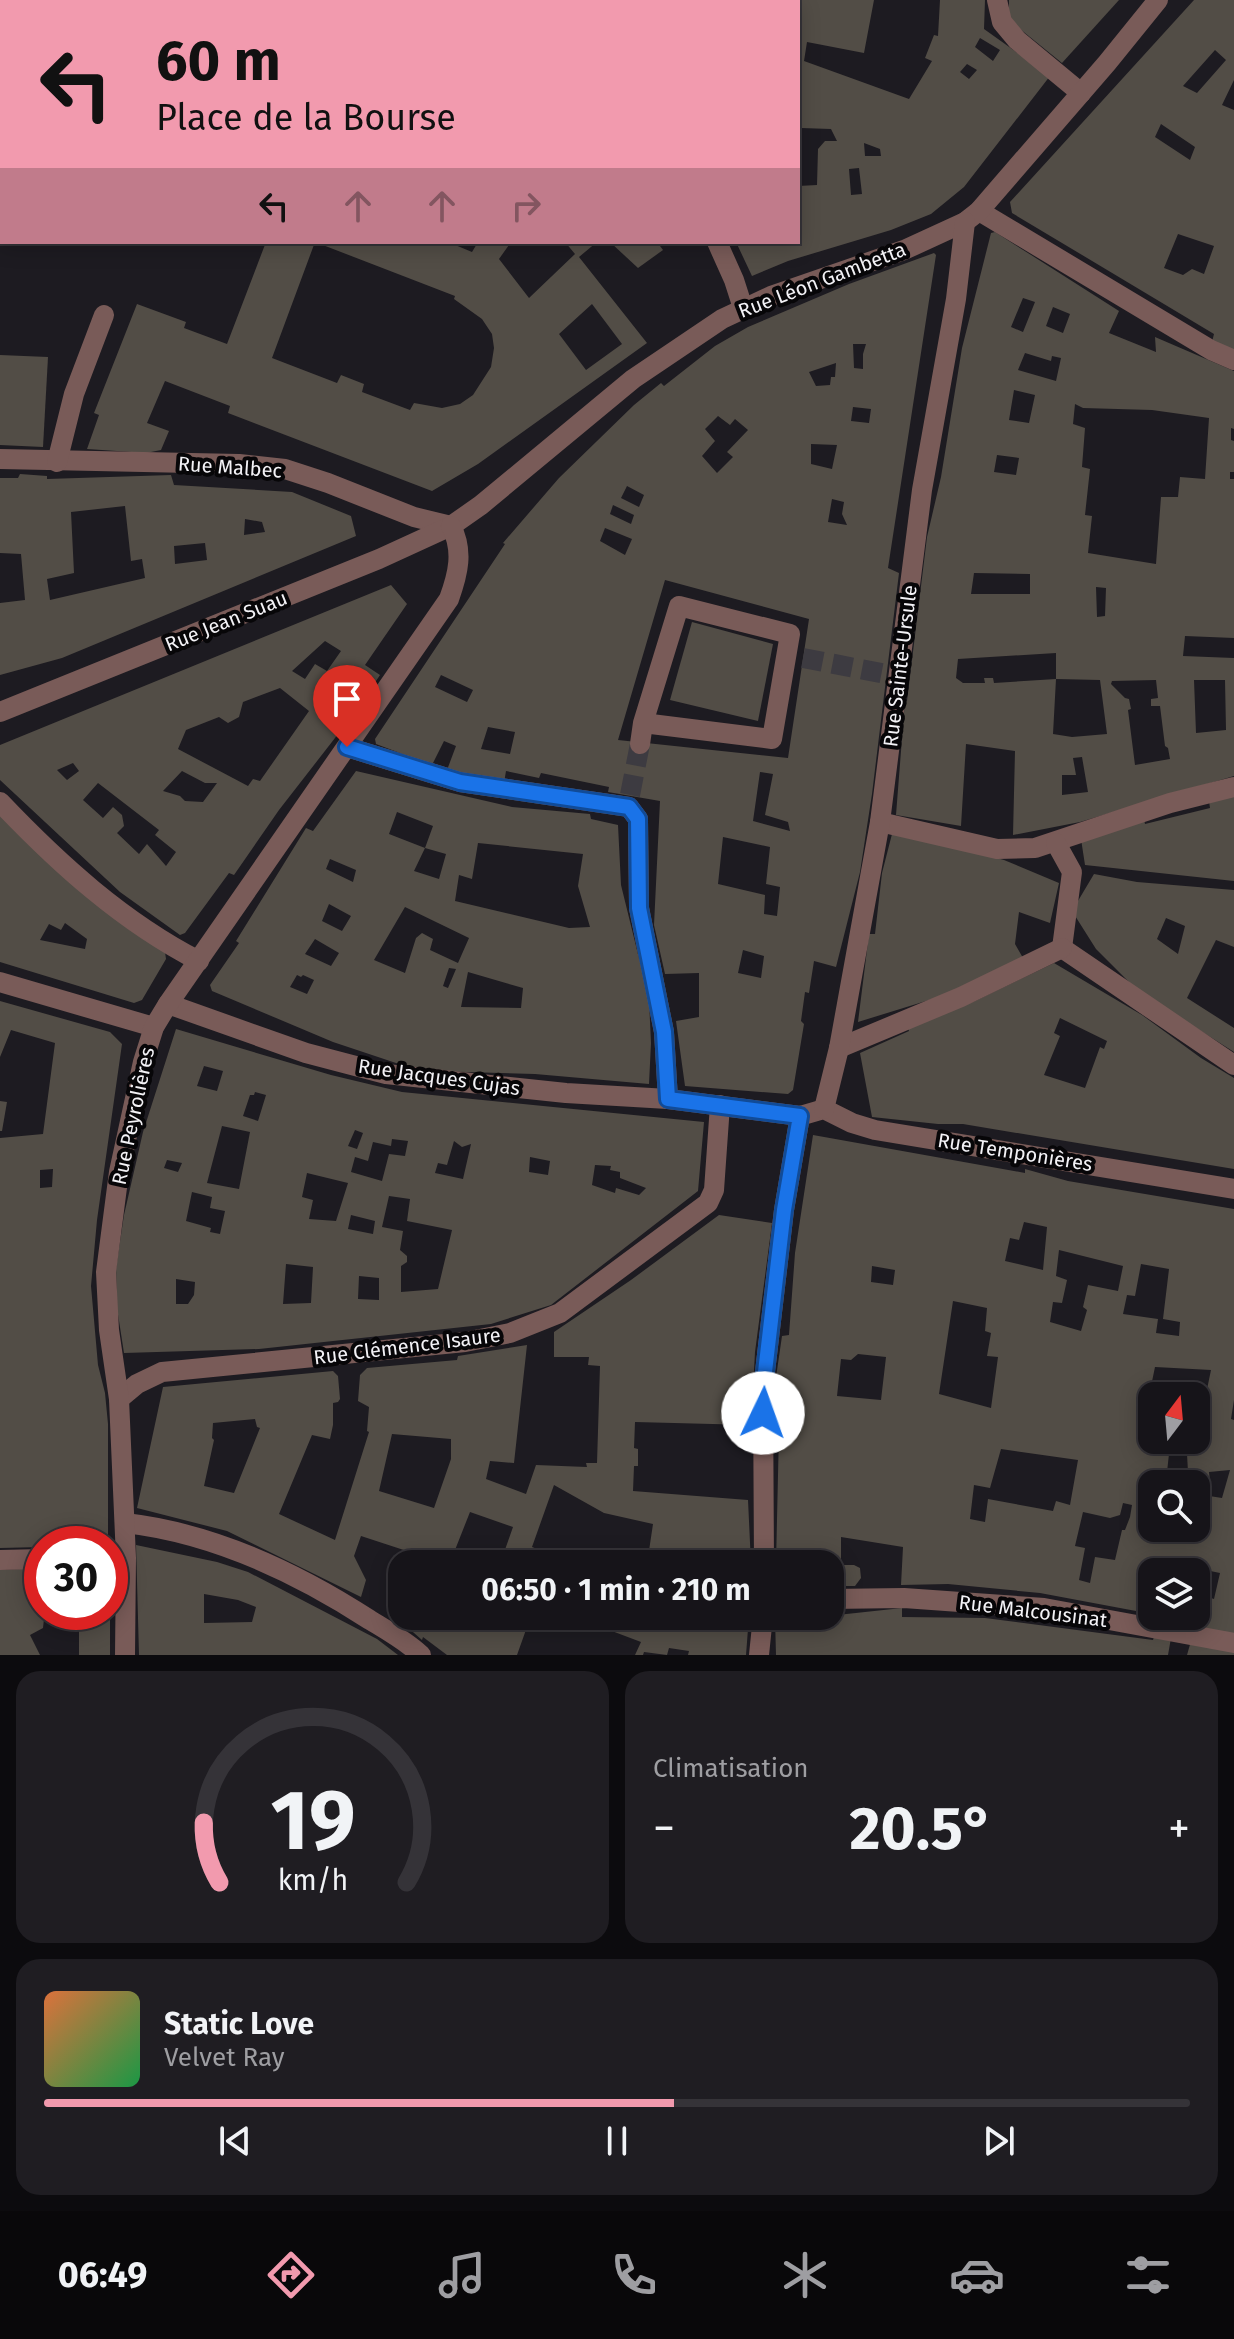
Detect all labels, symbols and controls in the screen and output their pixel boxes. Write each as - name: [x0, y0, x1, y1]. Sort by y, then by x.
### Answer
- text: 60 m: [156, 28, 281, 95]
- icon: left: [24, 32, 128, 136]
- text: Place de la Bourse: [156, 96, 456, 140]
- icon: left: [252, 184, 296, 228]
- icon: ahead: [336, 184, 380, 228]
- icon: ahead: [420, 184, 464, 228]
- icon: right: [504, 184, 548, 228]
- street label: Rue Léon Gambetta: [735, 237, 909, 323]
- street label: Rue Malbec: [177, 451, 283, 483]
- street label: Rue Sainte-Ursule: [878, 584, 922, 748]
- street label: Rue Jean Suau: [161, 586, 291, 656]
- pin: [313, 665, 381, 747]
- icon: arrive: [325, 677, 369, 721]
- street label: Rue Peyrolières: [107, 1045, 159, 1187]
- street label: Rue Jacques Cujas: [356, 1054, 522, 1100]
- street label: Rue Temponières: [936, 1128, 1094, 1176]
- street label: Rue Clémence Isaure: [312, 1323, 502, 1369]
- position arrow: [721, 1371, 805, 1455]
- north arrow: [1138, 1382, 1210, 1454]
- map controls: [1138, 1382, 1210, 1630]
- button: search: [1138, 1470, 1210, 1542]
- speed limit sign: 30: [24, 1526, 128, 1630]
- button: layers: [1138, 1558, 1210, 1630]
- text: 06:50 · 1 min · 210 m: [481, 1572, 751, 1608]
- street label: Rue Malcousinat: [957, 1590, 1109, 1632]
- text: Climatisation: [653, 1753, 809, 1784]
- text: 19: [270, 1771, 355, 1871]
- text: 20.5°: [850, 1793, 993, 1865]
- text: −: [653, 1802, 675, 1855]
- text: +: [1168, 1802, 1190, 1855]
- text: km/h: [277, 1863, 348, 1898]
- text: Static Love: [164, 2006, 314, 2042]
- text: Velvet Ray: [164, 2042, 284, 2073]
- icon: previous: [213, 2119, 257, 2163]
- icon: pause: [595, 2119, 639, 2163]
- icon: next: [977, 2119, 1021, 2163]
- icon: directions: [263, 2247, 319, 2303]
- icon: music: [434, 2247, 490, 2303]
- icon: phone: [606, 2247, 662, 2303]
- icon: climate: [777, 2247, 833, 2303]
- icon: car: [949, 2247, 1005, 2303]
- icon: filters: [1120, 2247, 1176, 2303]
- text: 06:49: [58, 2253, 147, 2297]

